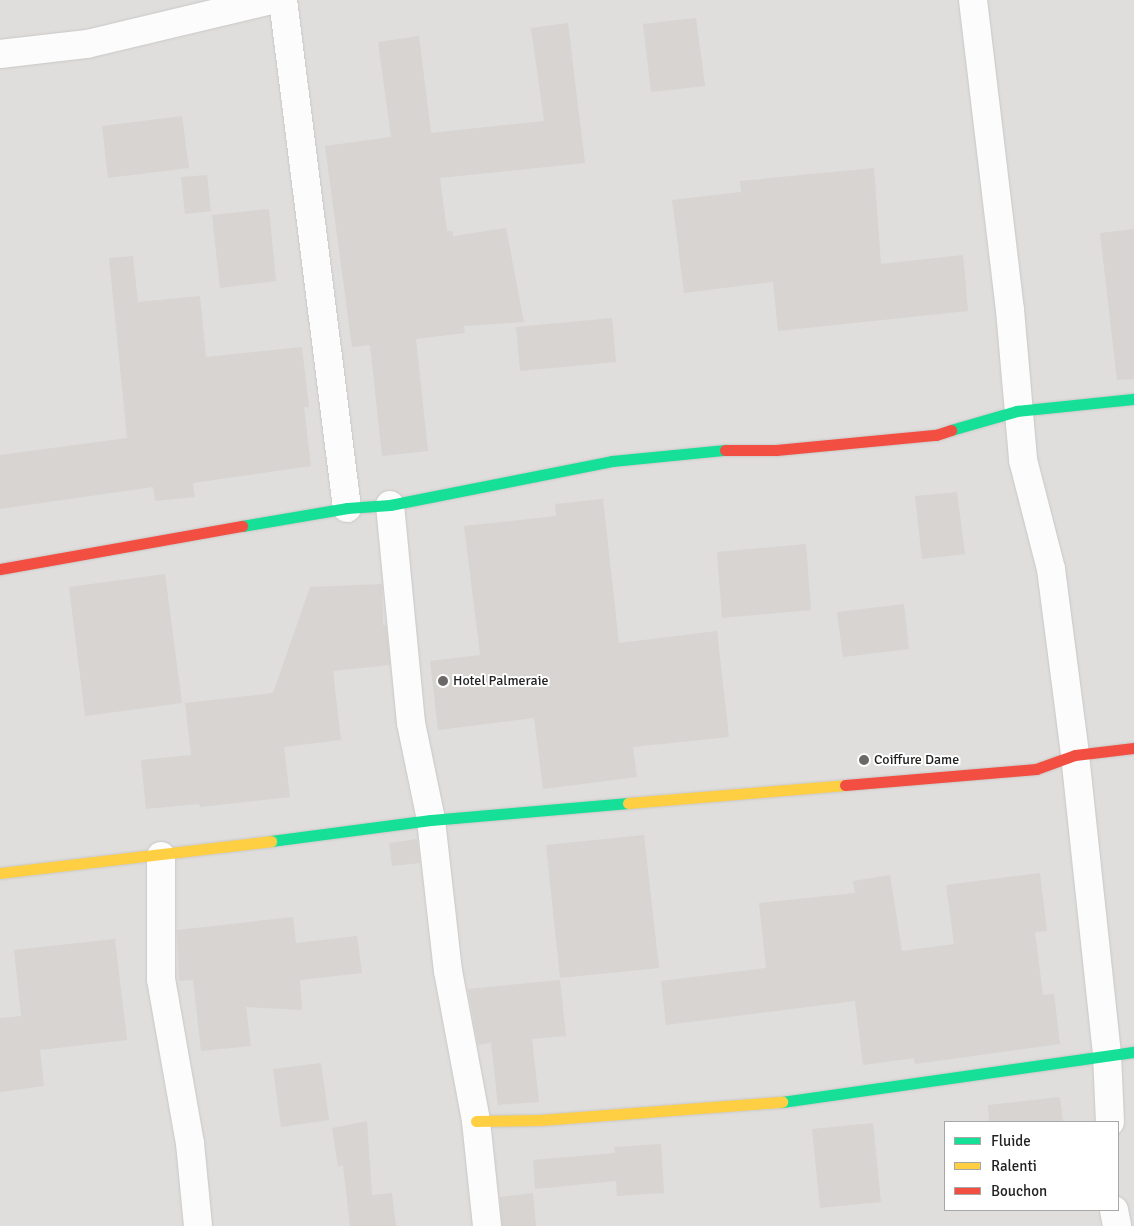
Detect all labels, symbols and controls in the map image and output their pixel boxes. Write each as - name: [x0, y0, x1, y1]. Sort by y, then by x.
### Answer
- place label: Hotel Palmeraie: [453, 673, 549, 689]
- marker: Hotel Palmeraie: [437, 675, 449, 687]
- place label: Coiffure Dame: [874, 752, 959, 768]
- marker: Coiffure Dame: [858, 754, 870, 766]
- legend: [944, 1121, 1119, 1211]
- text: Fluide: [991, 1132, 1031, 1150]
- text: Ralenti: [991, 1157, 1037, 1175]
- text: Bouchon: [991, 1182, 1047, 1200]

